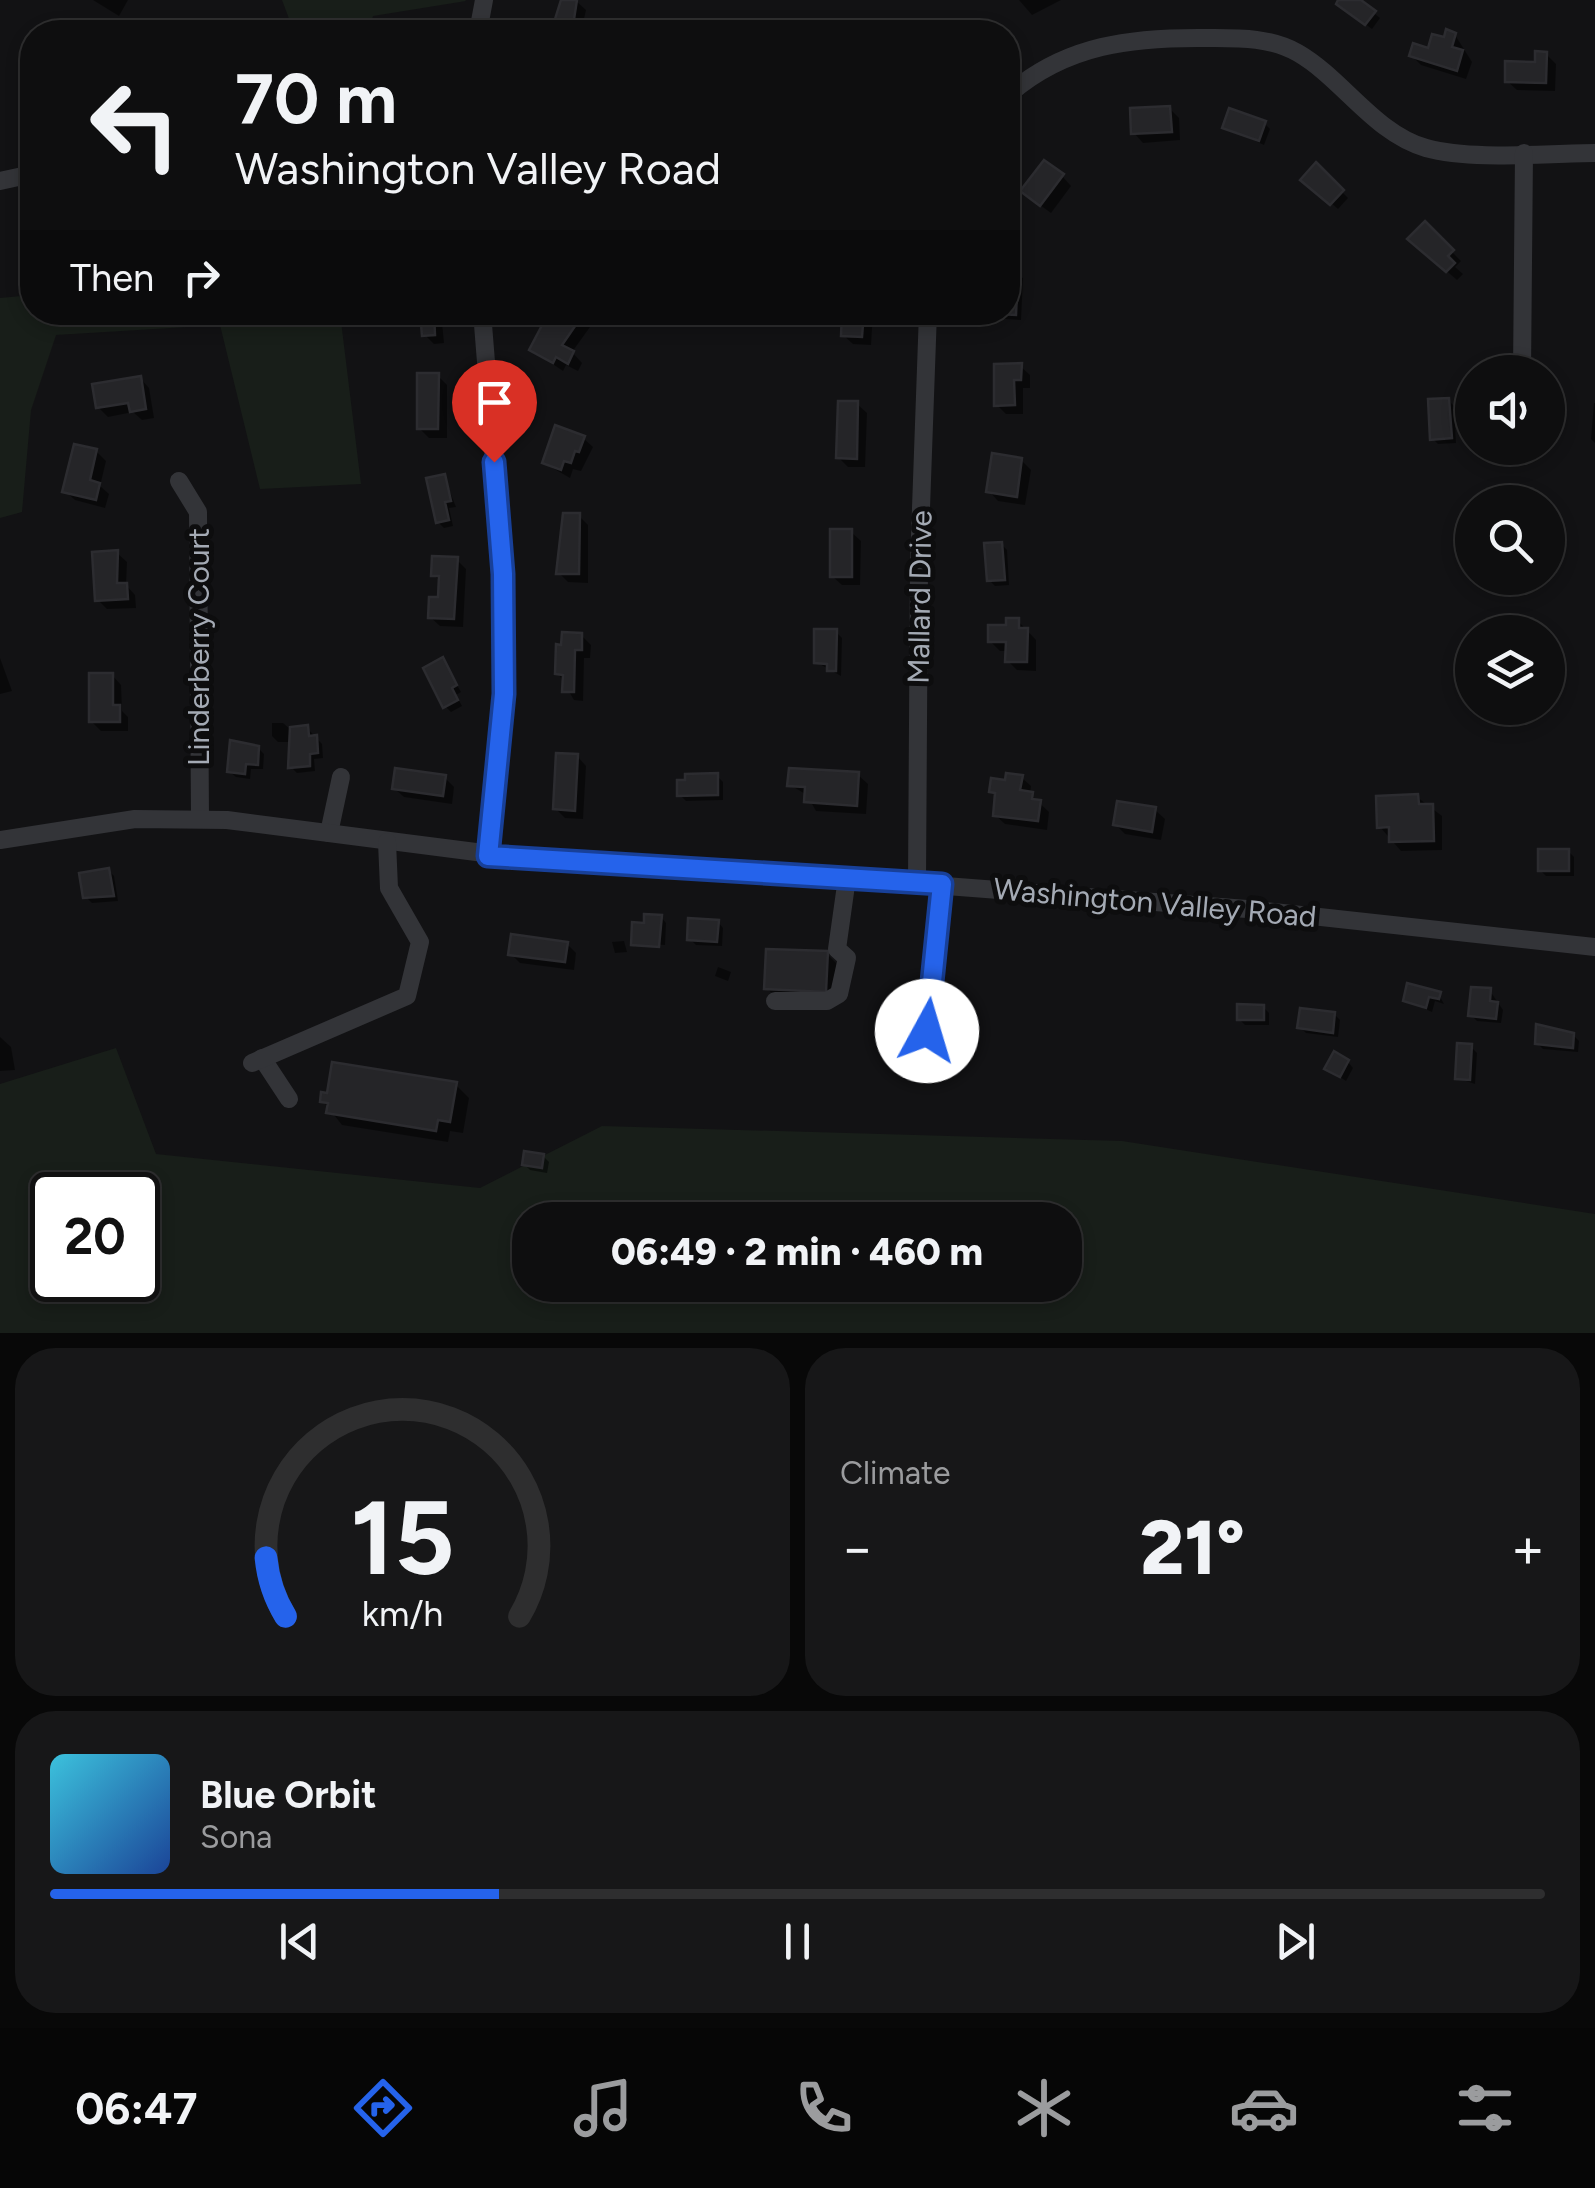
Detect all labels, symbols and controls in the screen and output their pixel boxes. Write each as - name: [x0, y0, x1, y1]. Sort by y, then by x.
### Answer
- text: 70 m: [235, 56, 397, 141]
- icon: left: [70, 60, 200, 190]
- text: Washington Valley Road: [235, 141, 721, 195]
- icon: right: [174, 250, 229, 305]
- text: Then: [70, 255, 154, 301]
- map controls: [1455, 355, 1565, 725]
- button: sound: [1455, 355, 1565, 465]
- pin: [452, 360, 537, 463]
- icon: arrive: [467, 375, 522, 430]
- button: search: [1455, 485, 1565, 595]
- street label: Mallard Drive: [899, 510, 940, 684]
- street label: Linderberry Court: [180, 528, 217, 766]
- button: layers: [1455, 615, 1565, 725]
- street label: Washington Valley Road: [992, 870, 1318, 935]
- position arrow: [875, 979, 979, 1083]
- speed limit sign: 20: [30, 1172, 160, 1302]
- text: 06:49 · 2 min · 460 m: [611, 1229, 983, 1275]
- text: Climate: [840, 1454, 951, 1492]
- text: 15: [350, 1475, 455, 1600]
- text: 21°: [1140, 1503, 1245, 1593]
- text: −: [840, 1515, 874, 1581]
- text: +: [1511, 1515, 1545, 1581]
- text: km/h: [362, 1592, 443, 1635]
- text: Blue Orbit: [200, 1772, 376, 1818]
- text: Sona: [200, 1818, 272, 1856]
- icon: previous: [272, 1914, 327, 1969]
- icon: pause: [770, 1914, 825, 1969]
- icon: next: [1268, 1914, 1323, 1969]
- icon: directions: [348, 2073, 418, 2143]
- icon: music: [568, 2073, 638, 2143]
- icon: phone: [789, 2073, 859, 2143]
- icon: climate: [1009, 2073, 1079, 2143]
- icon: car: [1229, 2073, 1299, 2143]
- icon: filters: [1450, 2073, 1520, 2143]
- text: 06:47: [75, 2081, 198, 2135]

